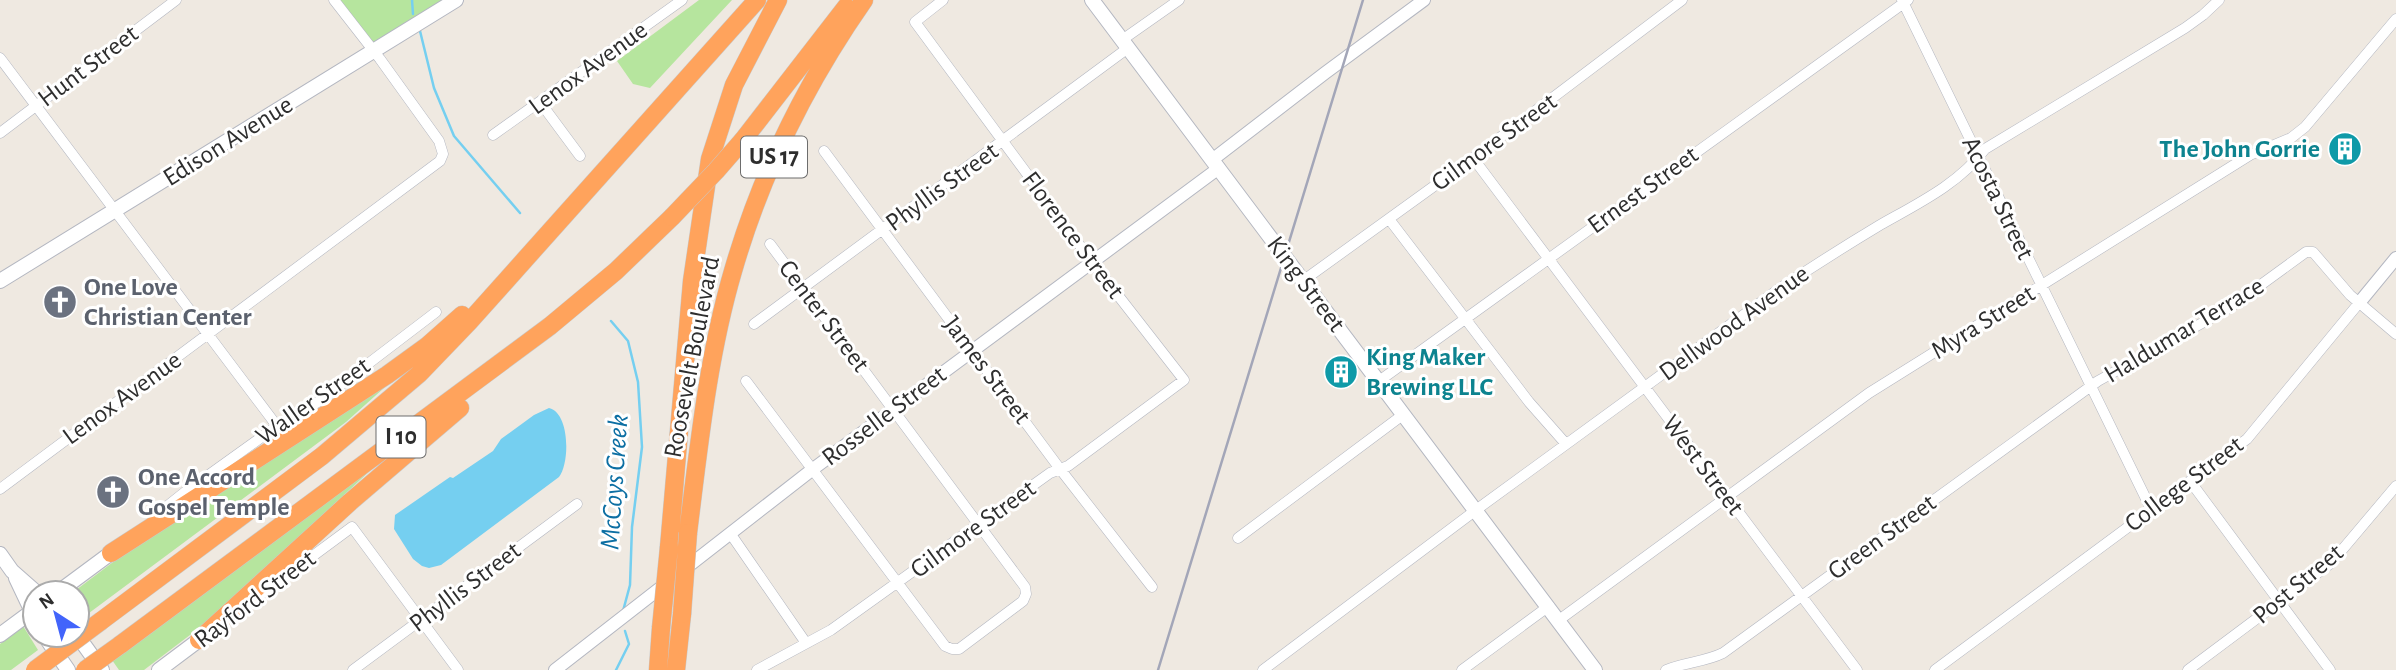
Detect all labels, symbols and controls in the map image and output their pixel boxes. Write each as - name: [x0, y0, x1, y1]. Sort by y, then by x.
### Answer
- street label: Lenox Avenue: [524, 16, 652, 120]
- street label: Hunt Street: [33, 20, 143, 112]
- street label: Gilmore Street: [1427, 88, 1561, 196]
- street label: Edison Avenue: [159, 91, 297, 191]
- building icon: The John Gorrie: [2326, 130, 2364, 168]
- street label: Acosta Street: [1957, 133, 2039, 263]
- road number: US 17: [741, 136, 807, 177]
- place label: The John Gorrie: [2159, 136, 2320, 162]
- street label: Phyllis Street: [881, 138, 1003, 236]
- street label: Ernest Street: [1583, 141, 1703, 239]
- street label: Florence Street: [1017, 167, 1129, 303]
- street label: King Street: [1262, 231, 1350, 337]
- street label: Roosevelt Boulevard: [660, 254, 724, 460]
- street label: Center Street: [774, 255, 874, 377]
- street label: Dellwood Avenue: [1654, 260, 1814, 386]
- street label: Haldumar Terrace: [2100, 272, 2268, 388]
- place label: One Love Christian Center: [84, 274, 252, 330]
- street label: Myra Street: [1927, 280, 2039, 364]
- church icon: One Love Christian Center: [41, 283, 79, 321]
- street label: James Street: [938, 311, 1036, 429]
- place label: King Maker Brewing LLC: [1366, 344, 1494, 400]
- street label: Lenox Avenue: [58, 346, 186, 450]
- street label: Waller Street: [251, 352, 375, 450]
- building icon: King Maker Brewing LLC: [1322, 353, 1360, 391]
- street label: Rosselle Street: [817, 361, 951, 471]
- street label: West Street: [1657, 410, 1749, 520]
- water label: McCoys Creek: [596, 413, 634, 551]
- road number: I 10: [376, 416, 426, 458]
- street label: College Street: [2120, 431, 2248, 537]
- place label: One Accord Gospel Temple: [138, 464, 290, 520]
- church icon: One Accord Gospel Temple: [94, 473, 132, 511]
- street label: Gilmore Street: [906, 475, 1040, 583]
- street label: Green Street: [1823, 489, 1941, 585]
- street label: Phyllis Street: [405, 537, 525, 637]
- street label: Post Street: [2248, 539, 2348, 629]
- street label: Rayford Street: [190, 545, 320, 653]
- north arrow: [21, 579, 91, 649]
- text: N: [36, 590, 58, 613]

